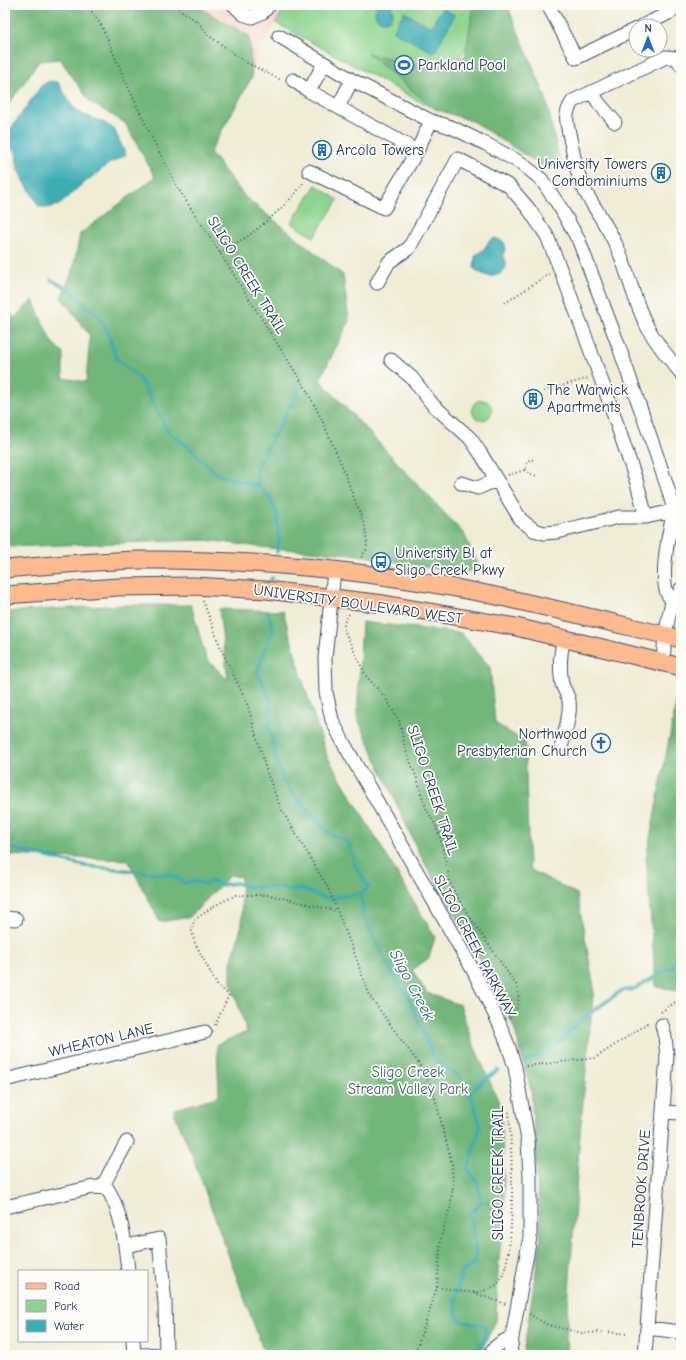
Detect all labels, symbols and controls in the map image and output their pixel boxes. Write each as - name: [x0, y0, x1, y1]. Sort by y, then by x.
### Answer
- north arrow: [628, 18, 668, 58]
- text: N: [644, 22, 652, 35]
- sports icon: Parkland Pool: [393, 54, 415, 76]
- place label: Parkland Pool: [418, 56, 506, 74]
- building icon: Arcola Towers: [311, 139, 333, 161]
- place label: Arcola Towers: [336, 141, 424, 159]
- place label: University Towers Condominiums: [537, 155, 647, 190]
- building icon: University Towers Condominiums: [650, 162, 672, 184]
- street label: SLIGO CREEK TRAIL: [204, 213, 291, 337]
- place label: The Warwick Apartments: [547, 381, 629, 416]
- building icon: The Warwick Apartments: [522, 388, 544, 410]
- place label: University Bl at Sligo Creek Pkwy: [395, 544, 505, 579]
- bus stop icon: University Bl at Sligo Creek Pkwy: [370, 551, 392, 573]
- street label: UNIVERSITY BOULEVARD WEST: [252, 580, 464, 628]
- street label: SLIGO CREEK TRAIL: [404, 723, 463, 858]
- place label: Northwood Presbyterian Church: [457, 725, 587, 760]
- church icon: Northwood Presbyterian Church: [590, 732, 612, 754]
- street label: SLIGO CREEK PARKWAY: [430, 872, 520, 1021]
- water label: Sligo Creek: [386, 946, 438, 1024]
- street label: WHEATON LANE: [47, 1019, 155, 1061]
- park label: Sligo Creek Stream Valley Park: [348, 1063, 469, 1098]
- street label: SLIGO CREEK TRAIL: [489, 1105, 507, 1241]
- street label: TENBROOK DRIVE: [628, 1129, 654, 1249]
- legend: [18, 1270, 148, 1342]
- text: Road: [54, 1279, 80, 1293]
- text: Park: [54, 1299, 77, 1313]
- text: Water: [54, 1319, 84, 1333]

